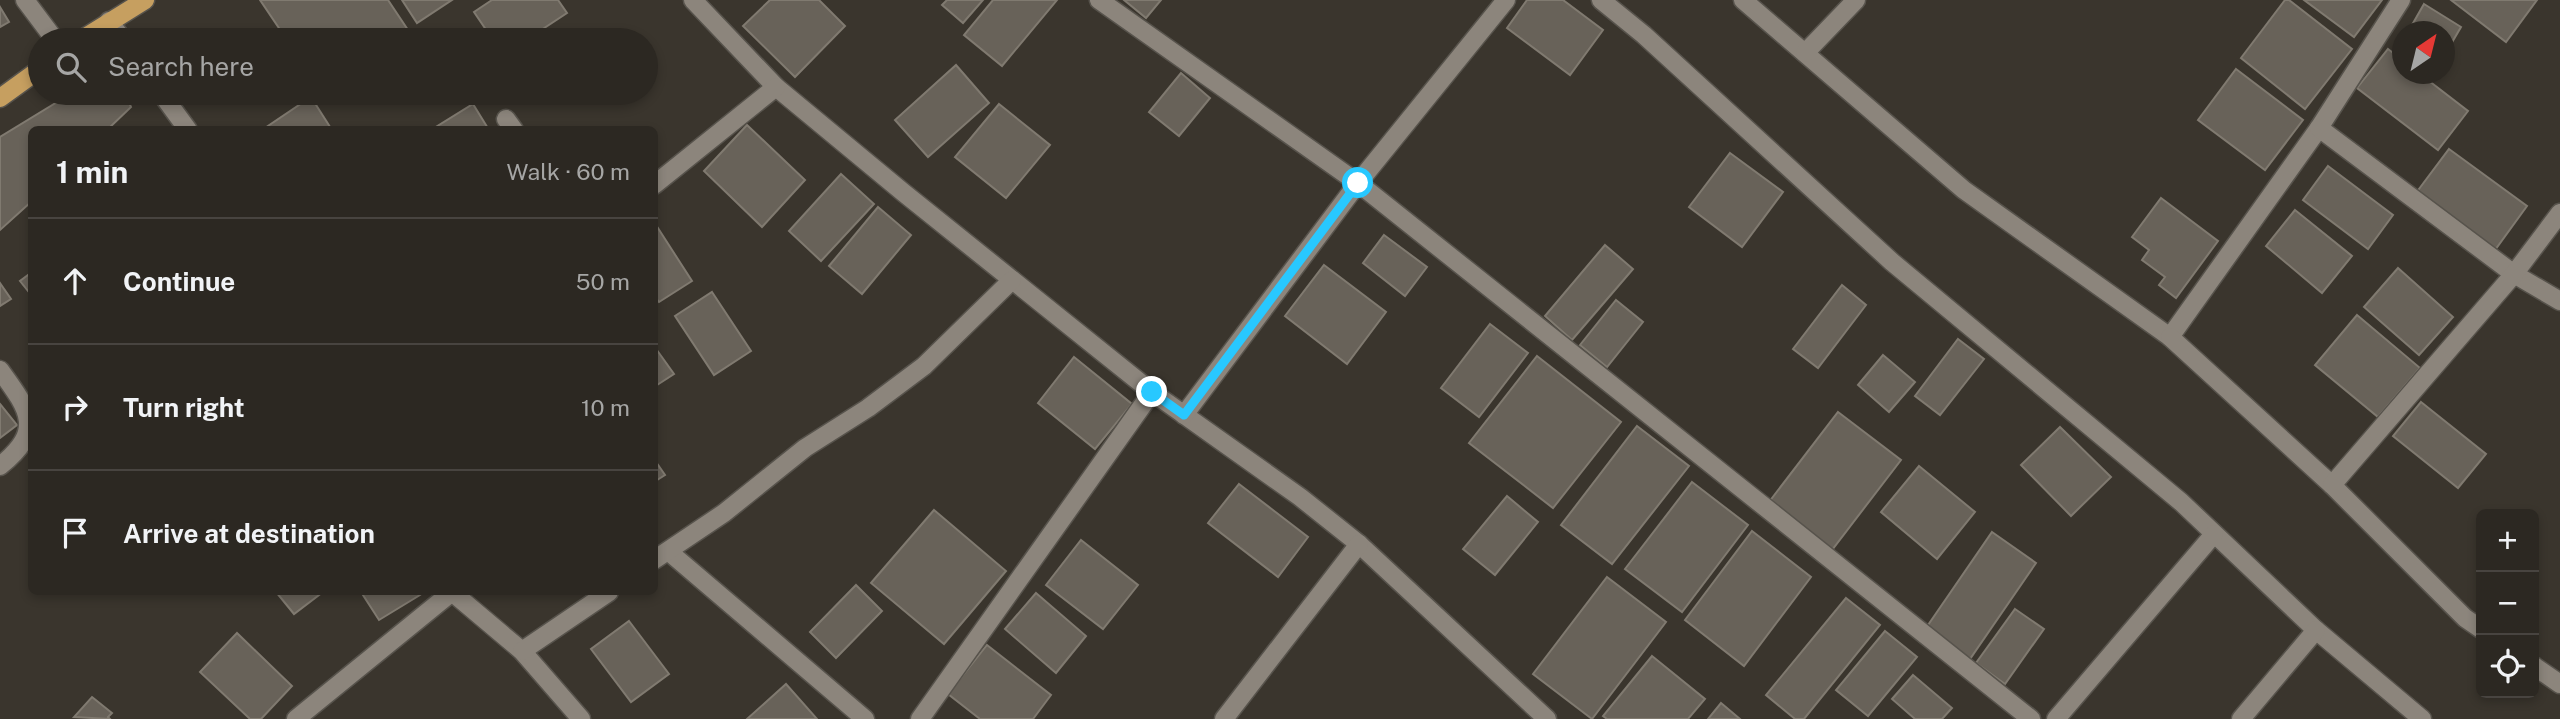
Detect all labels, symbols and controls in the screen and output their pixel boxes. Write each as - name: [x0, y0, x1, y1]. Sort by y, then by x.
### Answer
- north arrow: [2392, 21, 2455, 84]
- search box: [28, 28, 658, 105]
- icon: search: [52, 48, 90, 86]
- text: Search here: [108, 51, 254, 82]
- text: 1 min: [56, 154, 128, 190]
- text: Walk · 60 m: [507, 158, 630, 185]
- route start: [1342, 167, 1373, 198]
- icon: ahead: [56, 262, 94, 300]
- text: Continue: [123, 266, 235, 297]
- text: 50 m: [576, 268, 630, 295]
- route end: [1136, 376, 1167, 407]
- icon: right: [56, 388, 94, 426]
- text: Turn right: [123, 392, 245, 423]
- text: 10 m: [581, 394, 630, 421]
- map controls: [2476, 509, 2539, 698]
- button: +: [2476, 509, 2539, 572]
- icon: arrive: [56, 514, 94, 552]
- text: Arrive at destination: [123, 518, 375, 549]
- button: −: [2476, 572, 2539, 635]
- button: locate: [2476, 635, 2539, 698]

